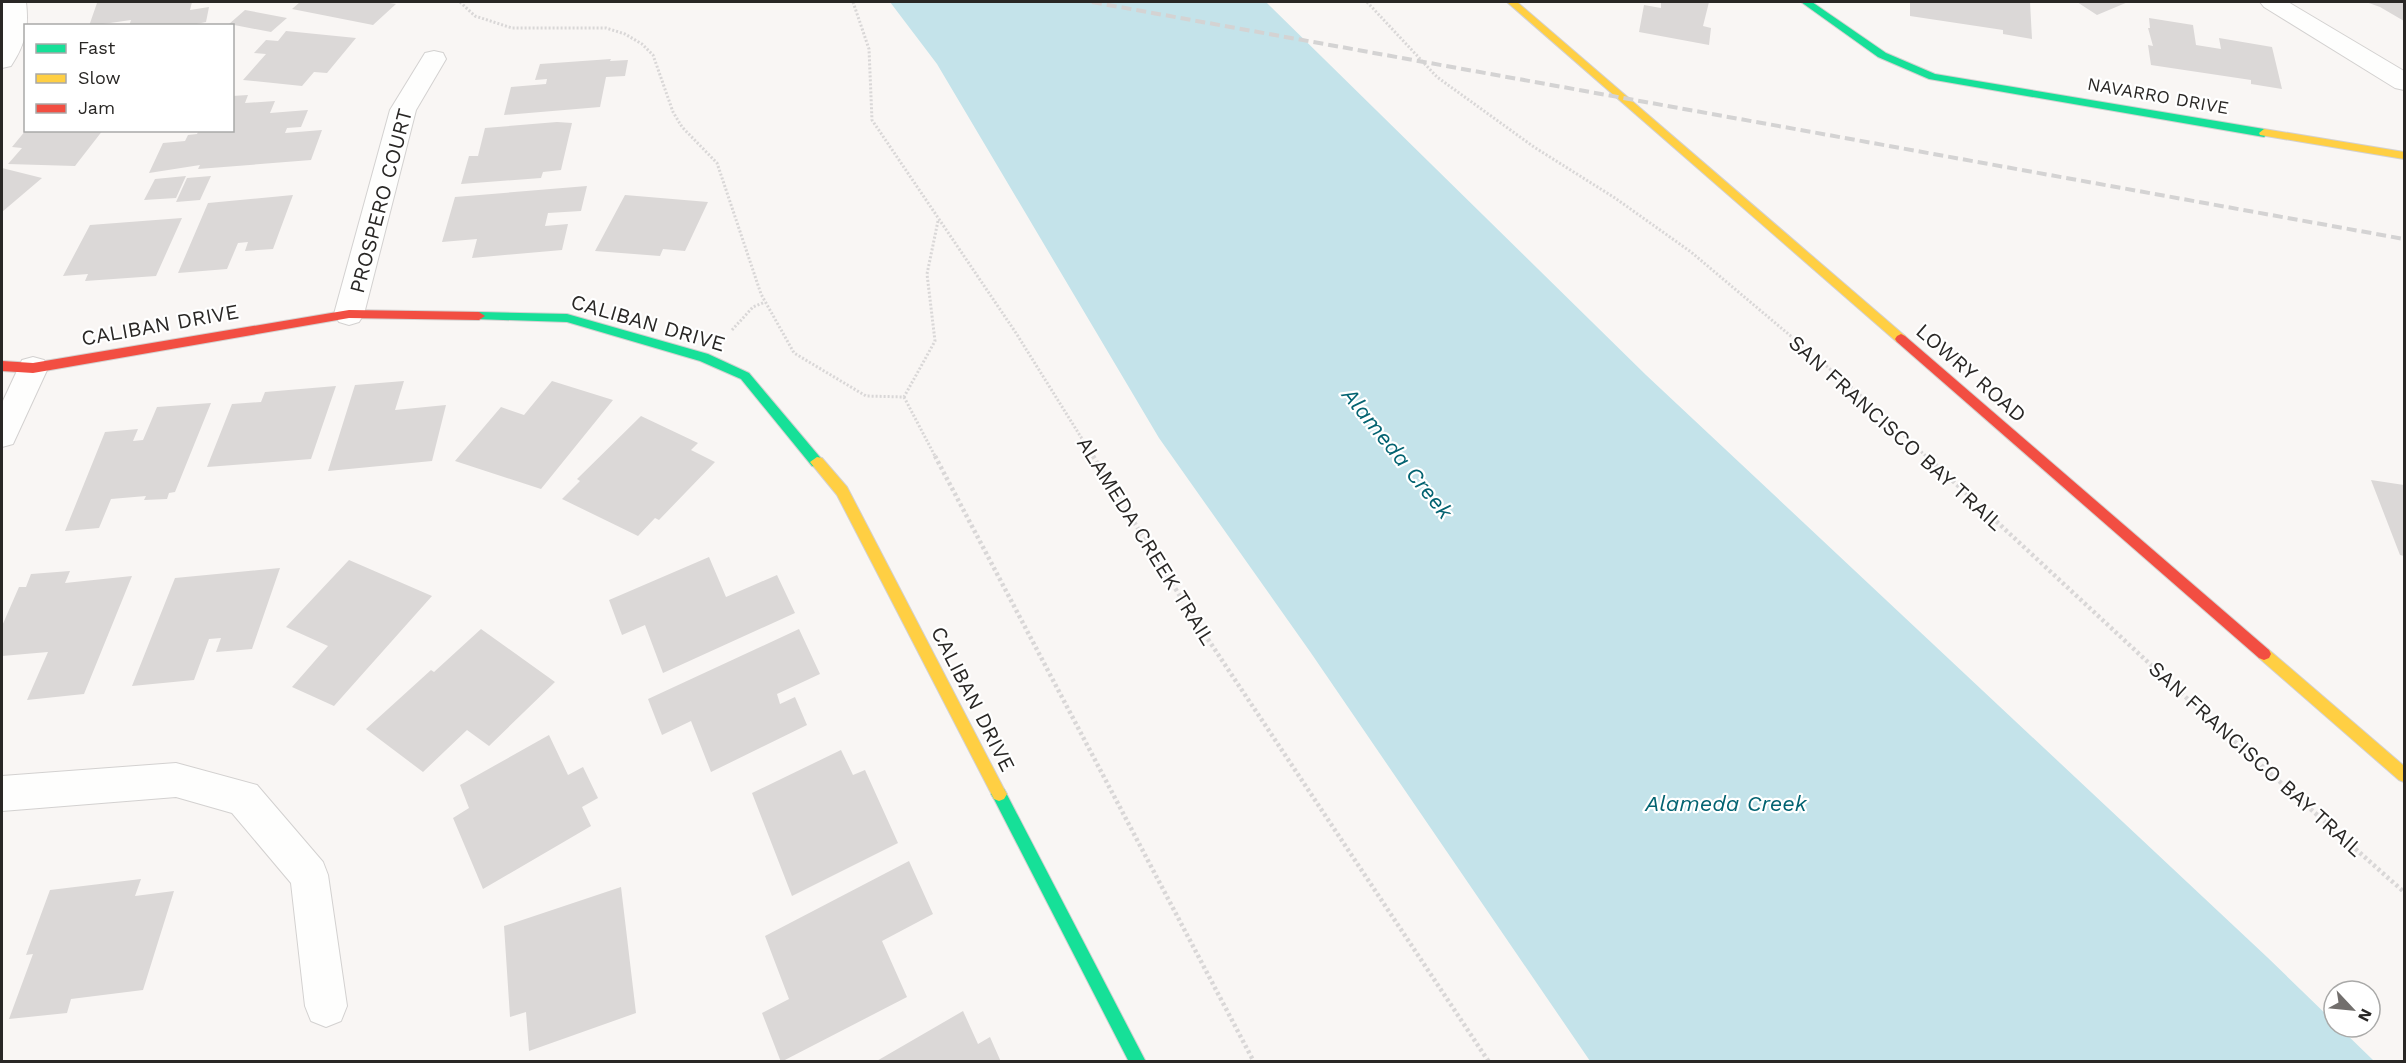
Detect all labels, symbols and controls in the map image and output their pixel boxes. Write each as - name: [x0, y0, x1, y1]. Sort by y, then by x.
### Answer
- legend: [24, 24, 234, 132]
- text: Fast: [78, 37, 116, 58]
- text: Slow: [78, 67, 121, 88]
- street label: NAVARRO DRIVE: [2086, 73, 2230, 118]
- text: Jam: [78, 97, 115, 118]
- street label: PROSPERO COURT: [344, 106, 417, 296]
- street label: CALIBAN DRIVE: [568, 289, 728, 356]
- street label: CALIBAN DRIVE: [79, 298, 241, 351]
- street label: LOWRY ROAD: [1911, 318, 2031, 427]
- street label: SAN FRANCISCO BAY TRAIL: [1784, 330, 2009, 536]
- water label: Alameda Creek: [1336, 382, 1459, 525]
- street label: ALAMEDA CREEK TRAIL: [1072, 432, 1221, 650]
- street label: CALIBAN DRIVE: [926, 622, 1021, 775]
- street label: SAN FRANCISCO BAY TRAIL: [2144, 656, 2369, 862]
- water label: Alameda Creek: [1644, 791, 1808, 816]
- north arrow: [2322, 979, 2382, 1039]
- text: N: [2354, 1006, 2376, 1025]

